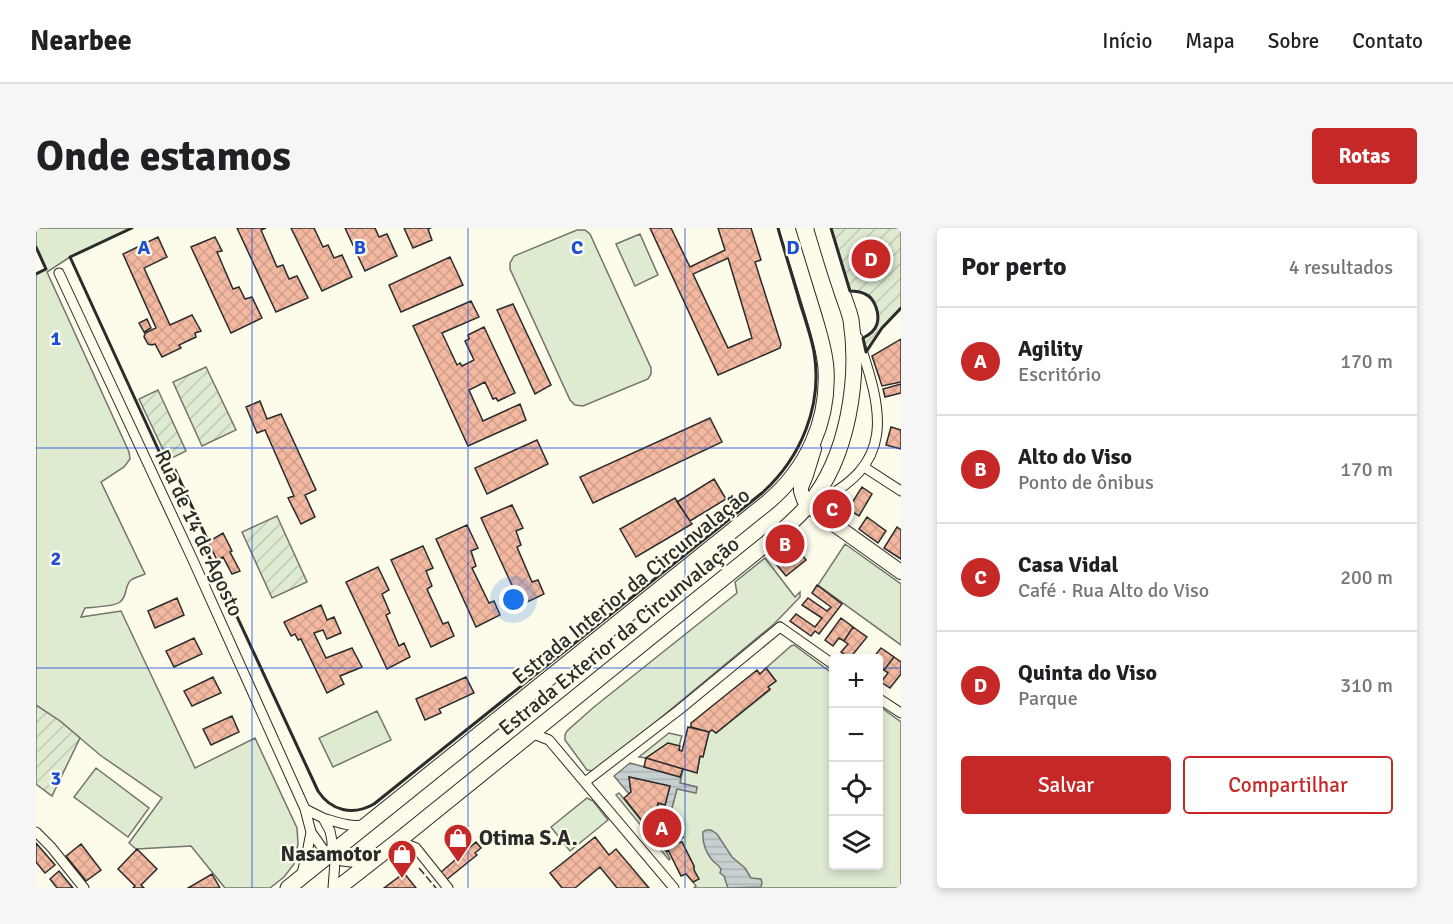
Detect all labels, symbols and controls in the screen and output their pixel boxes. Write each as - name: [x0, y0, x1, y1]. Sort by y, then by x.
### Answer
- text: Nearbee: [30, 24, 132, 58]
- text: Início: [1102, 28, 1152, 54]
- text: Mapa: [1185, 28, 1235, 54]
- text: Sobre: [1268, 28, 1319, 54]
- text: Contato: [1352, 28, 1423, 54]
- button: Rotas: [1312, 128, 1417, 184]
- text: Onde estamos: [36, 131, 291, 182]
- text: A: [138, 235, 151, 260]
- text: B: [354, 235, 366, 260]
- text: C: [571, 235, 583, 260]
- text: D: [786, 235, 800, 260]
- pin: D: [852, 237, 890, 282]
- text: Por perto: [961, 251, 1067, 283]
- text: 4 resultados: [1289, 255, 1393, 280]
- text: 1: [51, 326, 62, 351]
- text: Agility: [1018, 335, 1083, 362]
- text: A: [974, 349, 987, 374]
- text: 170 m: [1340, 349, 1393, 374]
- text: Escritório: [1018, 362, 1101, 387]
- text: Alto do Viso: [1018, 443, 1132, 470]
- street label: Rua de 14 de Agosto: [149, 446, 249, 620]
- text: B: [974, 457, 987, 482]
- text: 170 m: [1340, 457, 1393, 482]
- text: Ponto de ônibus: [1018, 470, 1154, 495]
- street label: Estrada Interior da Circunvalação: [507, 482, 755, 690]
- pin: C: [812, 486, 852, 532]
- pin: B: [766, 522, 804, 566]
- street label: Estrada Exterior da Circunvalação: [493, 531, 745, 741]
- text: 2: [51, 546, 61, 571]
- text: Casa Vidal: [1018, 551, 1118, 578]
- text: C: [974, 565, 987, 590]
- text: 200 m: [1340, 565, 1393, 590]
- text: Café · Rua Alto do Viso: [1018, 578, 1209, 603]
- your location: [499, 585, 528, 614]
- map controls: [829, 654, 883, 870]
- button: +: [829, 654, 883, 708]
- text: Quinta do Viso: [1018, 659, 1157, 686]
- text: D: [974, 673, 987, 698]
- text: 310 m: [1340, 673, 1393, 698]
- text: Parque: [1018, 686, 1078, 711]
- button: −: [829, 708, 883, 762]
- button: Salvar: [961, 756, 1171, 814]
- button: Compartilhar: [1183, 756, 1393, 814]
- button: locate: [829, 762, 883, 816]
- text: 3: [51, 766, 61, 791]
- pin: A: [642, 806, 682, 850]
- button: layers: [829, 816, 883, 870]
- shop icon: Otima S.A.: [442, 822, 474, 864]
- place label: Otima S.A.: [479, 825, 578, 851]
- shop icon: Nasamotor: [386, 838, 418, 880]
- place label: Nasamotor: [281, 841, 382, 867]

